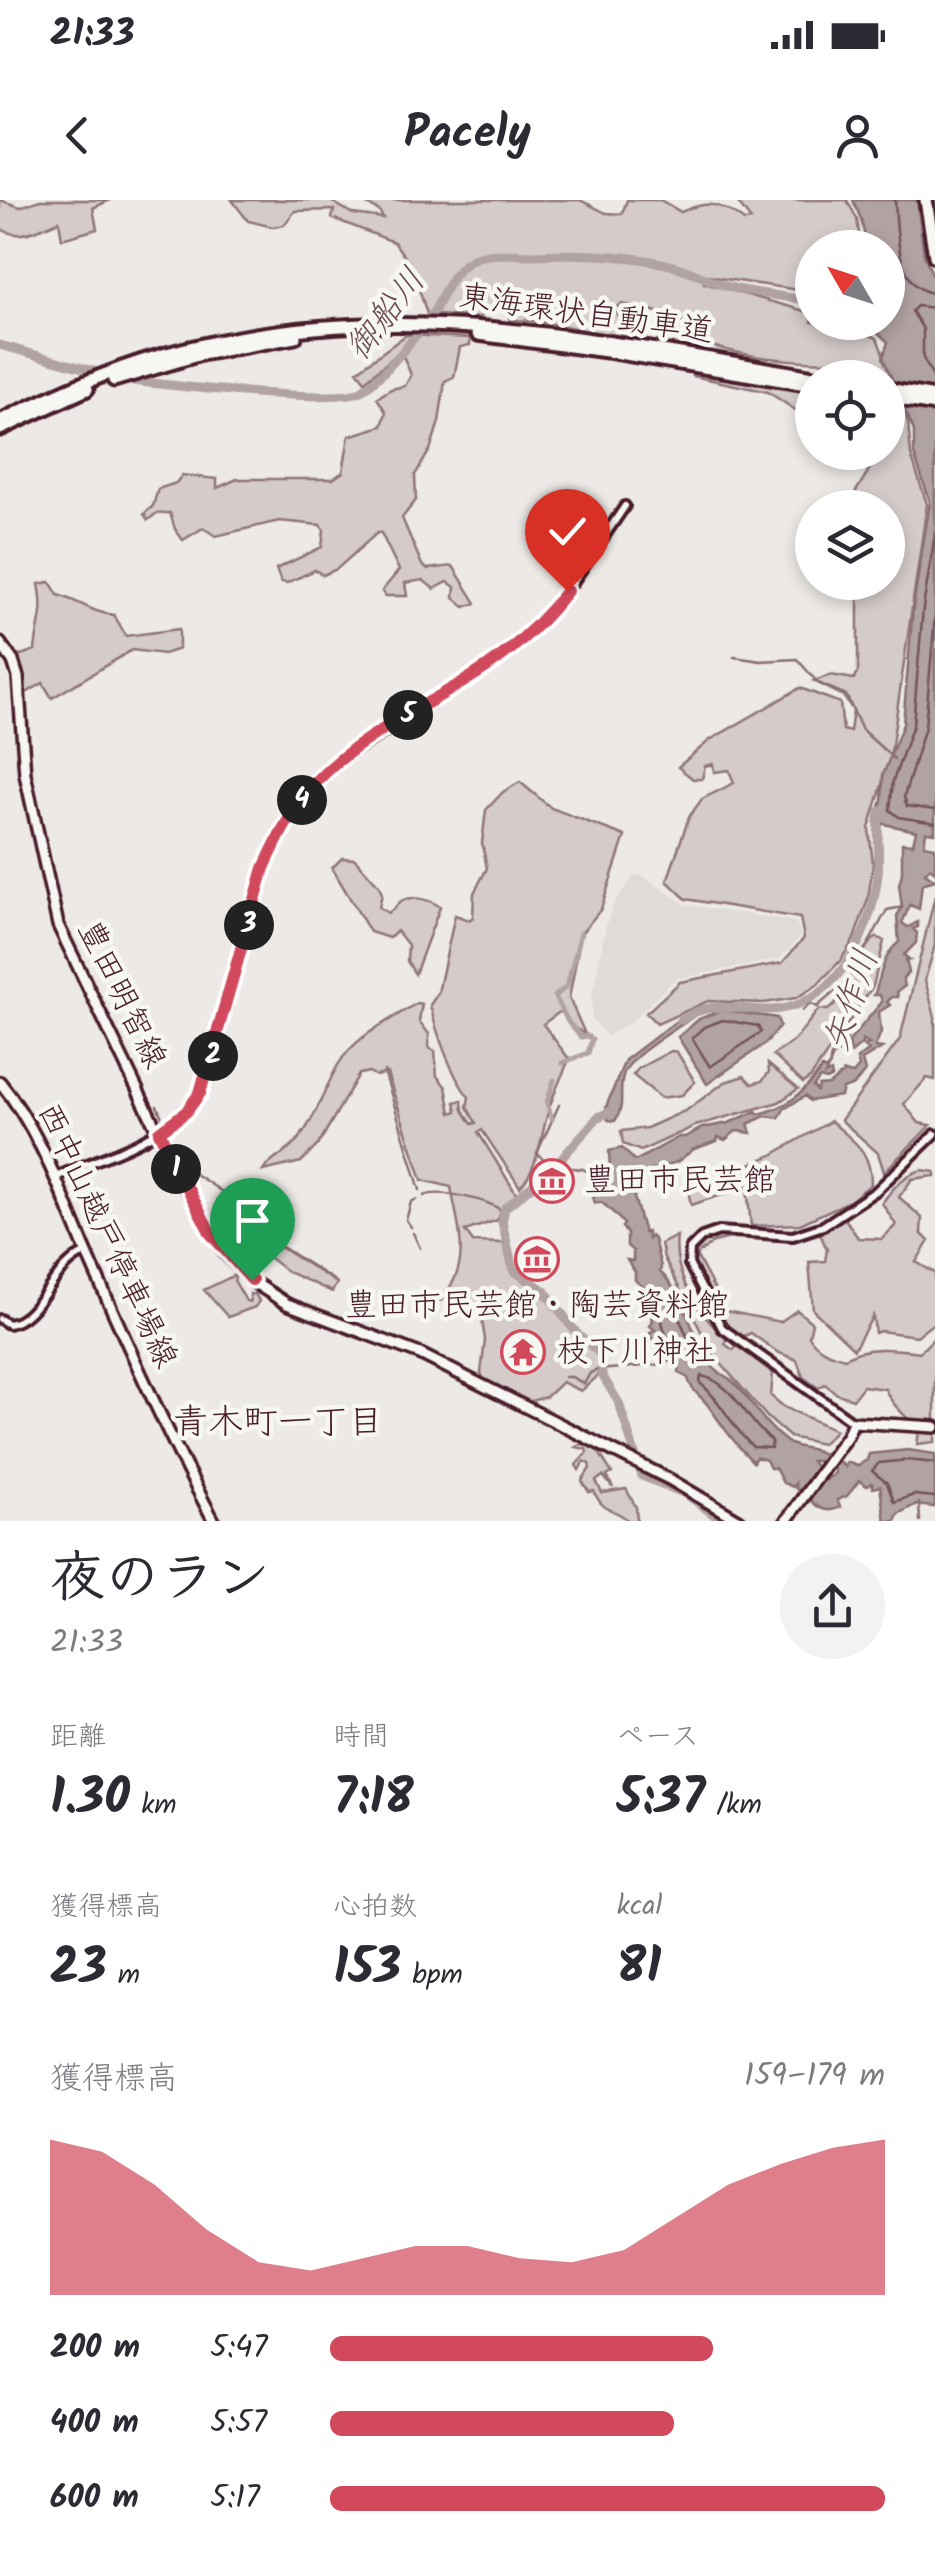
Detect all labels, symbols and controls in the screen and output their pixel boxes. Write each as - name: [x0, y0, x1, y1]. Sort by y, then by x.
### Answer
- text: 21:33: [50, 5, 135, 65]
- text: Pacely: [404, 99, 531, 171]
- icon: back: [50, 108, 105, 163]
- icon: person: [830, 108, 885, 163]
- north arrow: [795, 230, 905, 340]
- map controls: [795, 230, 905, 600]
- water label: 御船川: [333, 256, 441, 374]
- street label: 東海環状自動車道: [456, 272, 716, 358]
- button: locate: [795, 360, 905, 470]
- pin: [525, 489, 610, 592]
- button: layers: [795, 490, 905, 600]
- icon: check: [540, 504, 595, 559]
- pin: 5: [383, 690, 433, 740]
- text: 5: [401, 692, 415, 737]
- pin: 4: [277, 775, 327, 825]
- text: 4: [294, 777, 310, 822]
- pin: 3: [224, 900, 274, 950]
- text: 3: [241, 902, 257, 947]
- street label: 豊田明智線: [63, 912, 179, 1078]
- water label: 矢作川: [810, 942, 896, 1060]
- pin: 2: [188, 1031, 238, 1081]
- text: 2: [205, 1033, 221, 1078]
- street label: 西中山越戸停車場線: [22, 1095, 190, 1377]
- pin: 1: [151, 1144, 201, 1194]
- text: 1: [172, 1146, 180, 1191]
- place label: 豊田市民芸館: [584, 1156, 776, 1207]
- museum icon: 豊田市民芸館: [529, 1158, 575, 1204]
- pin: [210, 1178, 295, 1281]
- icon: arrive: [225, 1193, 280, 1248]
- museum icon: 豊田市民芸館・陶芸資料館: [514, 1236, 560, 1282]
- place label: 豊田市民芸館・陶芸資料館: [345, 1281, 729, 1332]
- place label: 枝下川神社: [556, 1327, 716, 1378]
- temple icon: 枝下川神社: [500, 1329, 546, 1375]
- district label: 青木町一丁目: [173, 1396, 383, 1452]
- text: 夜のラン: [50, 1537, 270, 1624]
- button: share: [780, 1554, 885, 1659]
- text: 21:33: [50, 1618, 123, 1669]
- text: 距離: [50, 1715, 106, 1760]
- text: 時間: [333, 1715, 389, 1760]
- text: ペース: [617, 1715, 699, 1760]
- text: 1.30: [50, 1760, 130, 1840]
- text: 7:18: [333, 1760, 414, 1840]
- text: 5:37: [617, 1760, 705, 1840]
- text: km: [130, 1783, 177, 1828]
- text: /km: [705, 1783, 762, 1828]
- text: kcal: [617, 1884, 662, 1929]
- text: 獲得標高: [50, 1885, 162, 1930]
- text: 心拍数: [333, 1885, 417, 1930]
- text: 81: [617, 1929, 661, 2009]
- text: 23: [50, 1930, 107, 2010]
- text: 153: [333, 1930, 401, 2010]
- text: m: [107, 1953, 140, 1998]
- text: bpm: [401, 1953, 463, 1998]
- text: 159–179 m: [744, 2051, 885, 2102]
- text: 獲得標高: [50, 2054, 178, 2105]
- text: 200 m: [50, 2323, 140, 2374]
- text: 5:47: [210, 2323, 267, 2374]
- text: 400 m: [50, 2398, 139, 2449]
- text: 5:57: [210, 2398, 267, 2449]
- text: 600 m: [50, 2473, 139, 2524]
- text: 5:17: [210, 2473, 260, 2524]

